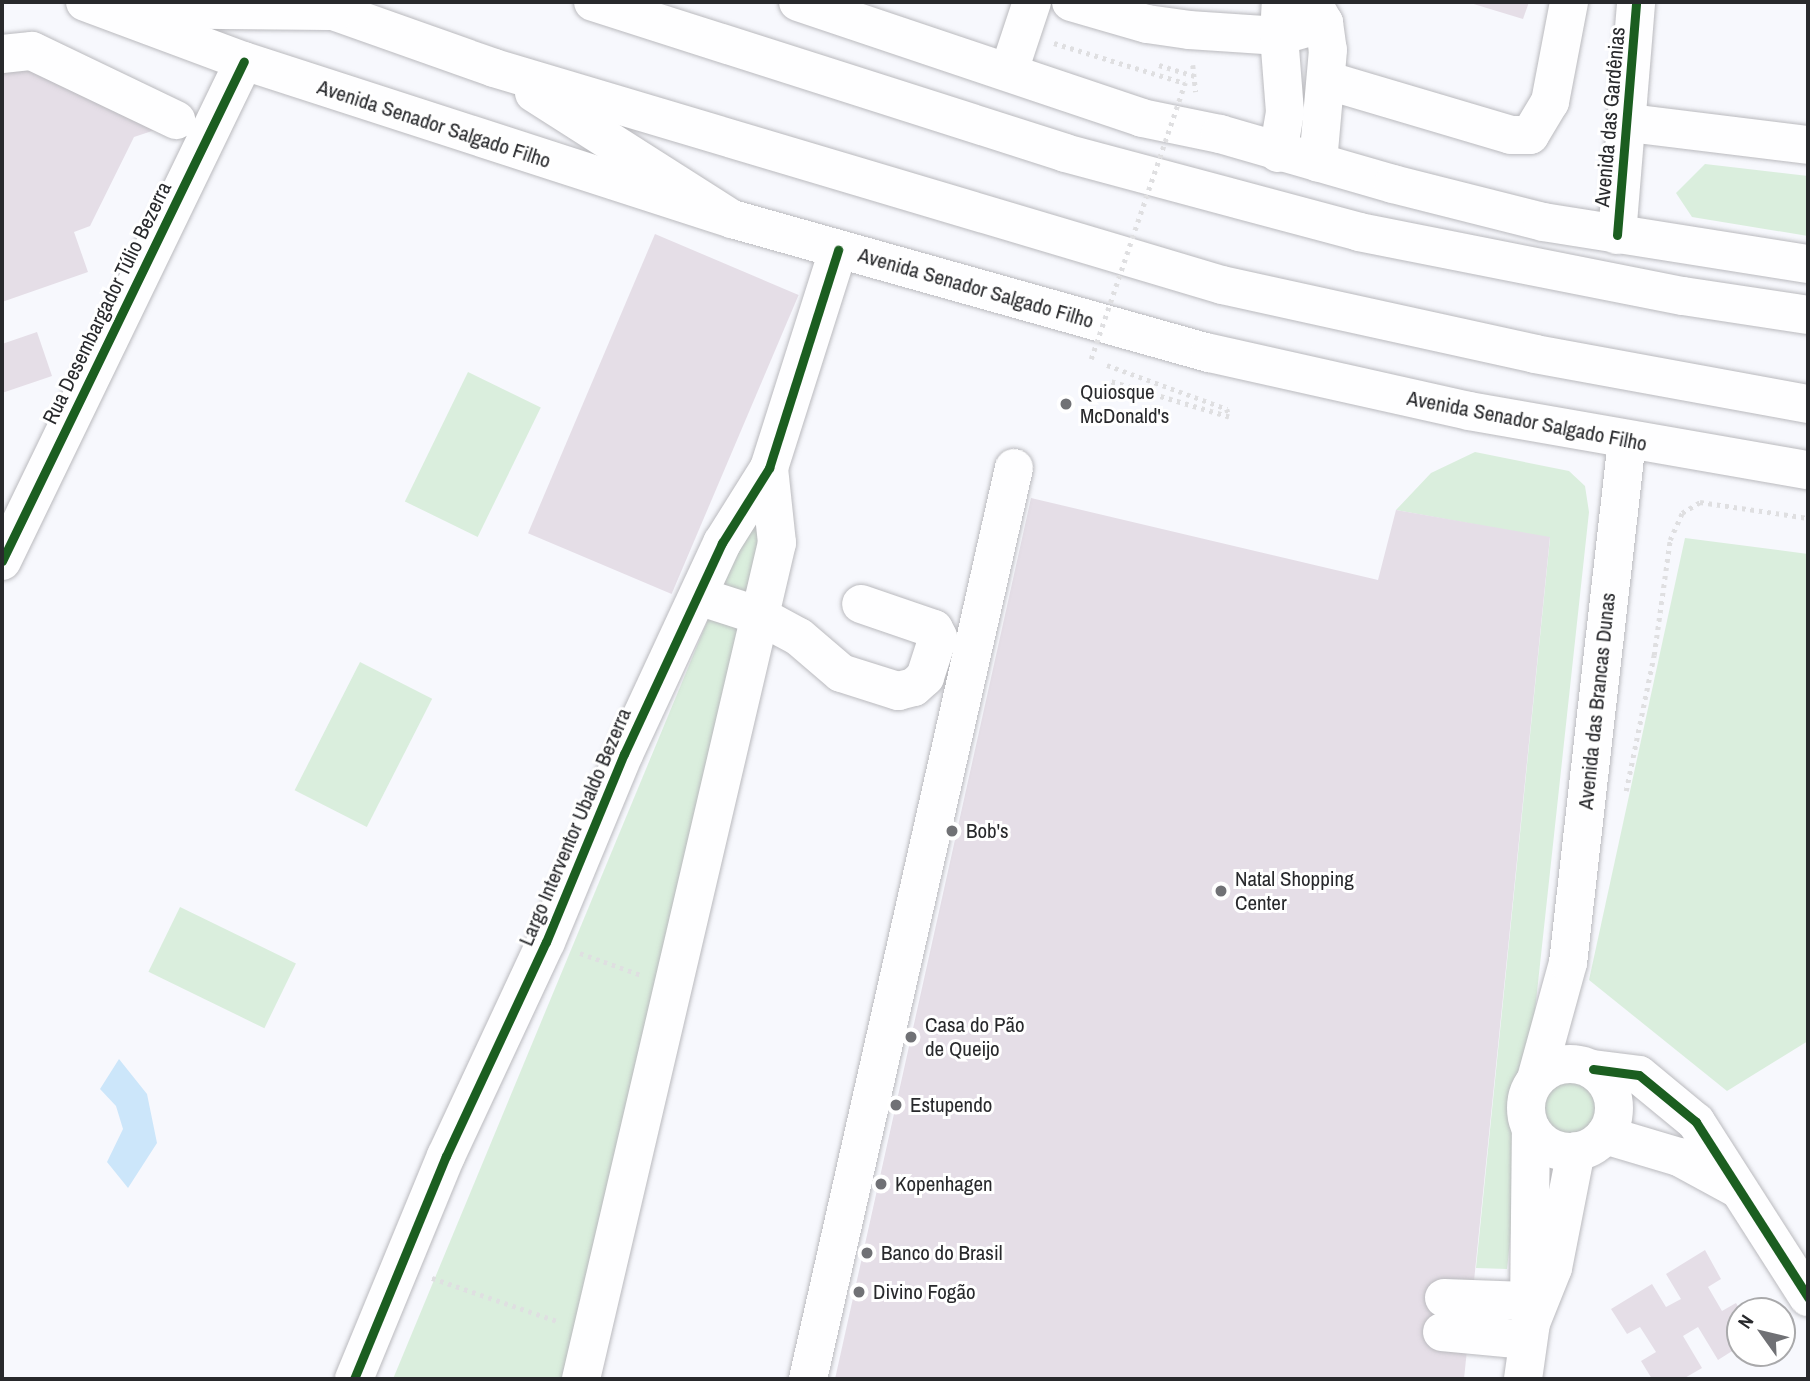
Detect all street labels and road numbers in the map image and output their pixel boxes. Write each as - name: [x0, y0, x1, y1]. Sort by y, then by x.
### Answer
- street label: Avenida das Gardênias: [1590, 26, 1630, 208]
- street label: Avenida Senador Salgado Filho: [314, 74, 554, 174]
- street label: Rua Desembargador Túlio Bezerra: [37, 178, 177, 428]
- street label: Avenida Senador Salgado Filho: [855, 242, 1097, 334]
- street label: Avenida Senador Salgado Filho: [1405, 385, 1649, 457]
- street label: Avenida das Brancas Dunas: [1573, 591, 1621, 811]
- street label: Largo Interventor Ubaldo Bezerra: [513, 704, 637, 950]

